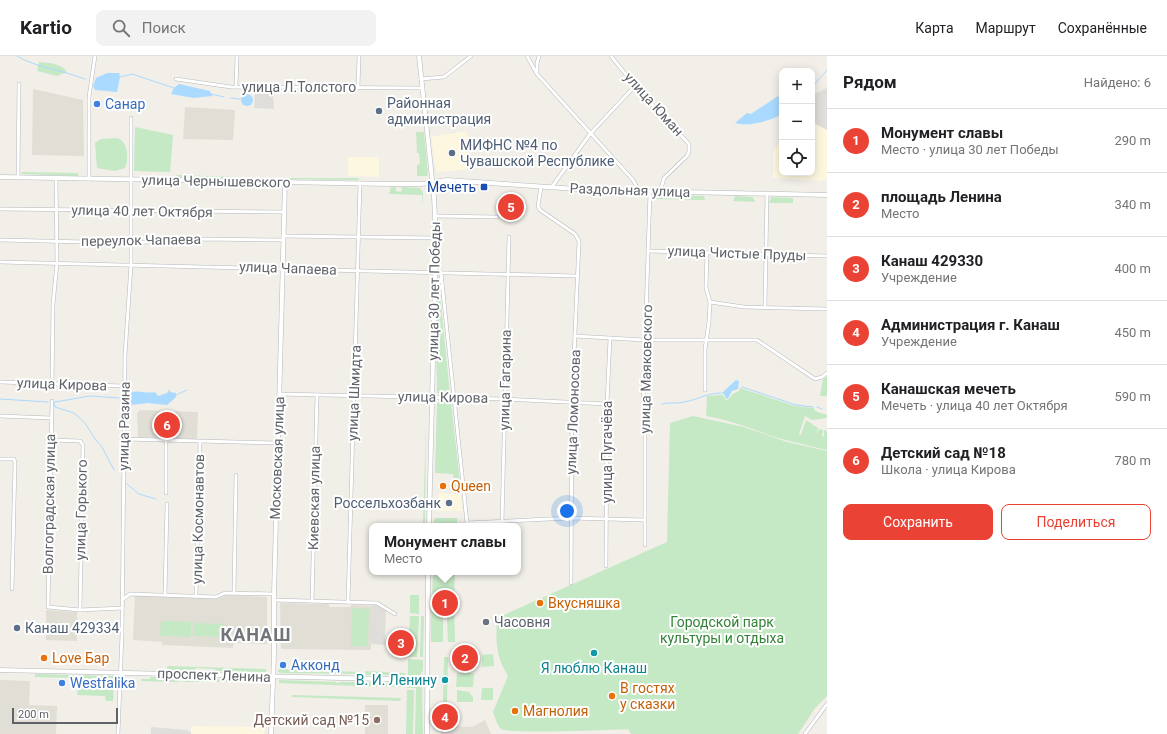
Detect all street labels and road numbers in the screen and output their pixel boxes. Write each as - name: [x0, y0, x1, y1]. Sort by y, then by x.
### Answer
- street label: улица Юман: [621, 69, 687, 139]
- street label: улица Л.Толстого: [242, 79, 356, 95]
- street label: улица Чернышевского: [141, 172, 291, 190]
- street label: Раздольная улица: [569, 180, 691, 200]
- street label: улица 40 лет Октября: [71, 202, 213, 220]
- street label: улица 30 лет Победы: [425, 221, 443, 361]
- street label: переулок Чапаева: [81, 231, 201, 249]
- street label: улица Чистые Пруды: [667, 243, 807, 263]
- street label: улица Чапаева: [239, 258, 337, 278]
- street label: улица Маяковского: [637, 304, 655, 434]
- street label: улица Гагарина: [496, 329, 514, 431]
- street label: улица Шмидта: [344, 345, 364, 441]
- street label: улица Ломоносова: [563, 349, 583, 475]
- street label: улица Кирова: [17, 374, 107, 394]
- street label: улица Разина: [115, 381, 133, 471]
- street label: улица Кирова: [398, 388, 488, 406]
- street label: Московская улица: [267, 396, 287, 520]
- street label: улица Пугачёва: [599, 401, 615, 503]
- street label: Волгоградская улица: [40, 434, 58, 574]
- street label: Киевская улица: [305, 446, 323, 550]
- street label: улица Космонавтов: [189, 454, 207, 584]
- street label: улица Горького: [72, 459, 90, 561]
- street label: проспект Ленина: [157, 665, 271, 685]

